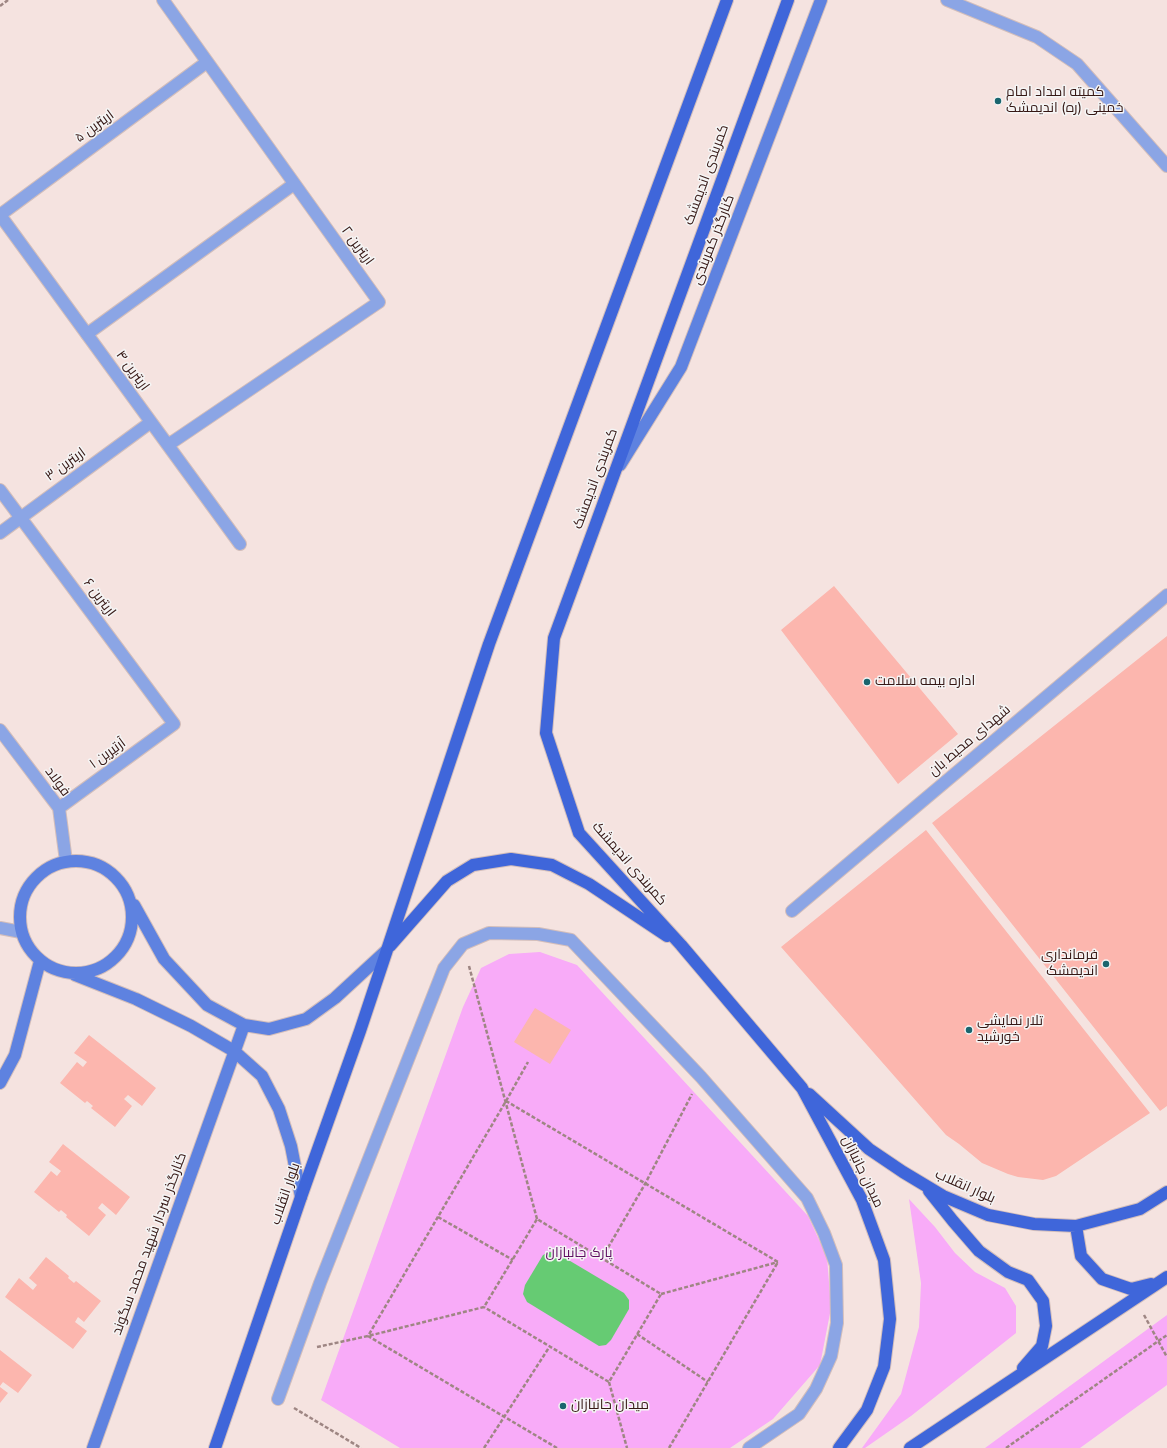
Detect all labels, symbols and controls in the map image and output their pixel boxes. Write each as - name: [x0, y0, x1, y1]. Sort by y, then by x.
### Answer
- place label: کمیته امداد امام خمینی (ره) اندیمشک: [1006, 85, 1123, 118]
- marker: کمیته امداد امام خمینی (ره) اندیمشک: [993, 96, 1003, 106]
- street label: اریترین ۵: [72, 107, 118, 147]
- street label: کمربندی اندیمشک: [681, 123, 733, 227]
- street label: کنارگذر کمربندی: [689, 193, 739, 287]
- street label: اریترین ۲: [337, 223, 377, 269]
- street label: اریترین ۴: [112, 347, 152, 395]
- street label: کمربندی اندیمشک: [570, 427, 622, 531]
- street label: اریترین ۳: [42, 445, 90, 485]
- street label: اریترین ۶: [79, 576, 119, 620]
- place label: اداره بیمه سلامت: [875, 674, 975, 690]
- marker: اداره بیمه سلامت: [862, 677, 872, 687]
- street label: شهدای محیط بان: [926, 702, 1014, 780]
- street label: آرتیرین ۱: [86, 735, 130, 773]
- street label: فولاد: [41, 764, 73, 800]
- street label: کمربندی اندیمشک: [588, 819, 670, 909]
- place label: فرمانداری اندیمشک: [1041, 948, 1098, 980]
- marker: فرمانداری اندیمشک: [1101, 959, 1111, 969]
- place label: تلار نمایشی خورشید: [977, 1014, 1043, 1046]
- marker: تلار نمایشی خورشید: [964, 1025, 974, 1035]
- street label: میدان جانبازان: [837, 1133, 887, 1211]
- street label: کنارگذر سردار شهید محمد سگوند: [109, 1150, 191, 1338]
- street label: بلوار انقلاب: [268, 1161, 304, 1227]
- street label: بلوار انقلاب: [932, 1166, 998, 1208]
- park label: پارک جانبازان: [546, 1246, 612, 1262]
- place label: میدان جانبازان: [571, 1398, 649, 1414]
- marker: میدان جانبازان: [558, 1401, 568, 1411]

